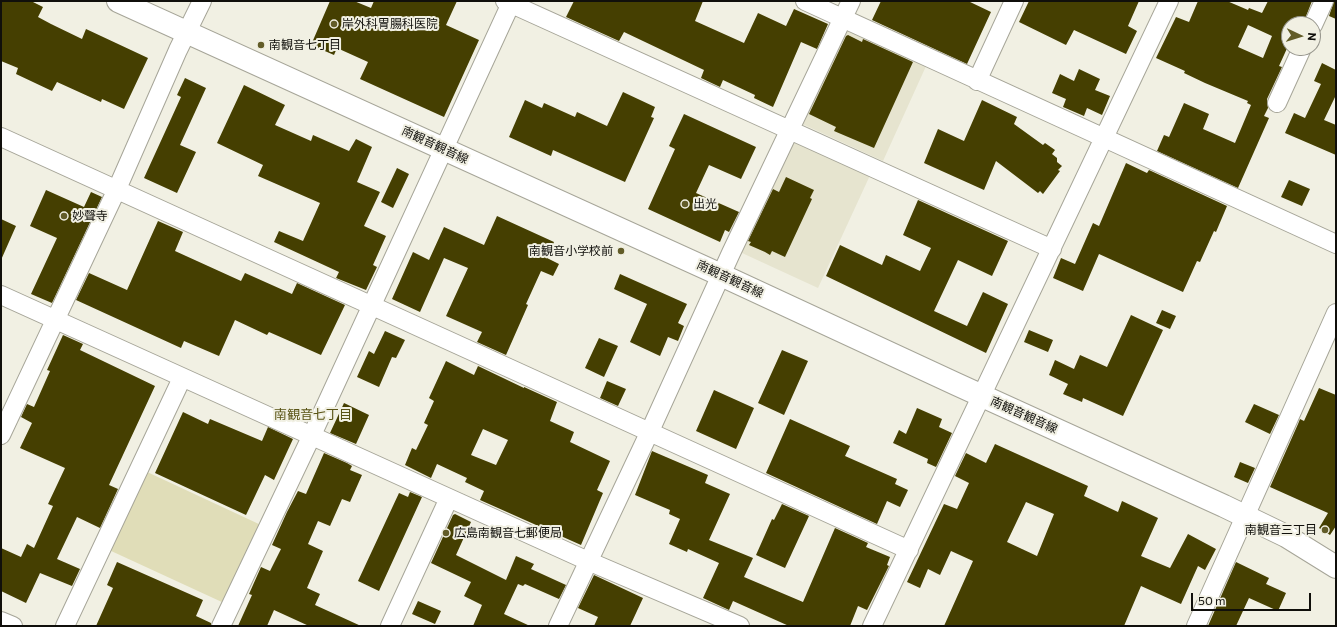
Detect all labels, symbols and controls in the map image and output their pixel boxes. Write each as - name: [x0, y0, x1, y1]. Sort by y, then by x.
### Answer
- north arrow: [1281, 16, 1321, 56]
- place label: 岸外科胃腸科医院: [342, 17, 438, 31]
- marker: 岸外科胃腸科医院: [329, 19, 339, 29]
- text: N: [1306, 32, 1319, 41]
- place label: 南観音七丁目: [269, 38, 341, 52]
- marker: 南観音七丁目: [256, 40, 266, 50]
- street label: 南観音観音線: [399, 123, 471, 167]
- place label: 出光: [693, 197, 717, 211]
- marker: 出光: [680, 199, 690, 209]
- place label: 妙聲寺: [72, 209, 108, 223]
- marker: 妙聲寺: [59, 211, 69, 221]
- place label: 南観音小学校前: [529, 244, 613, 258]
- marker: 南観音小学校前: [616, 246, 626, 256]
- street label: 南観音観音線: [694, 257, 766, 301]
- street label: 南観音観音線: [988, 394, 1060, 436]
- district label: 南観音七丁目: [274, 407, 352, 423]
- place label: 南観音三丁目: [1245, 523, 1317, 537]
- marker: 南観音三丁目: [1320, 525, 1330, 535]
- place label: 広島南観音七郵便局: [454, 526, 562, 540]
- marker: 広島南観音七郵便局: [441, 528, 451, 538]
- scale bar: [1193, 585, 1313, 611]
- text: 50 m: [1198, 593, 1226, 607]

